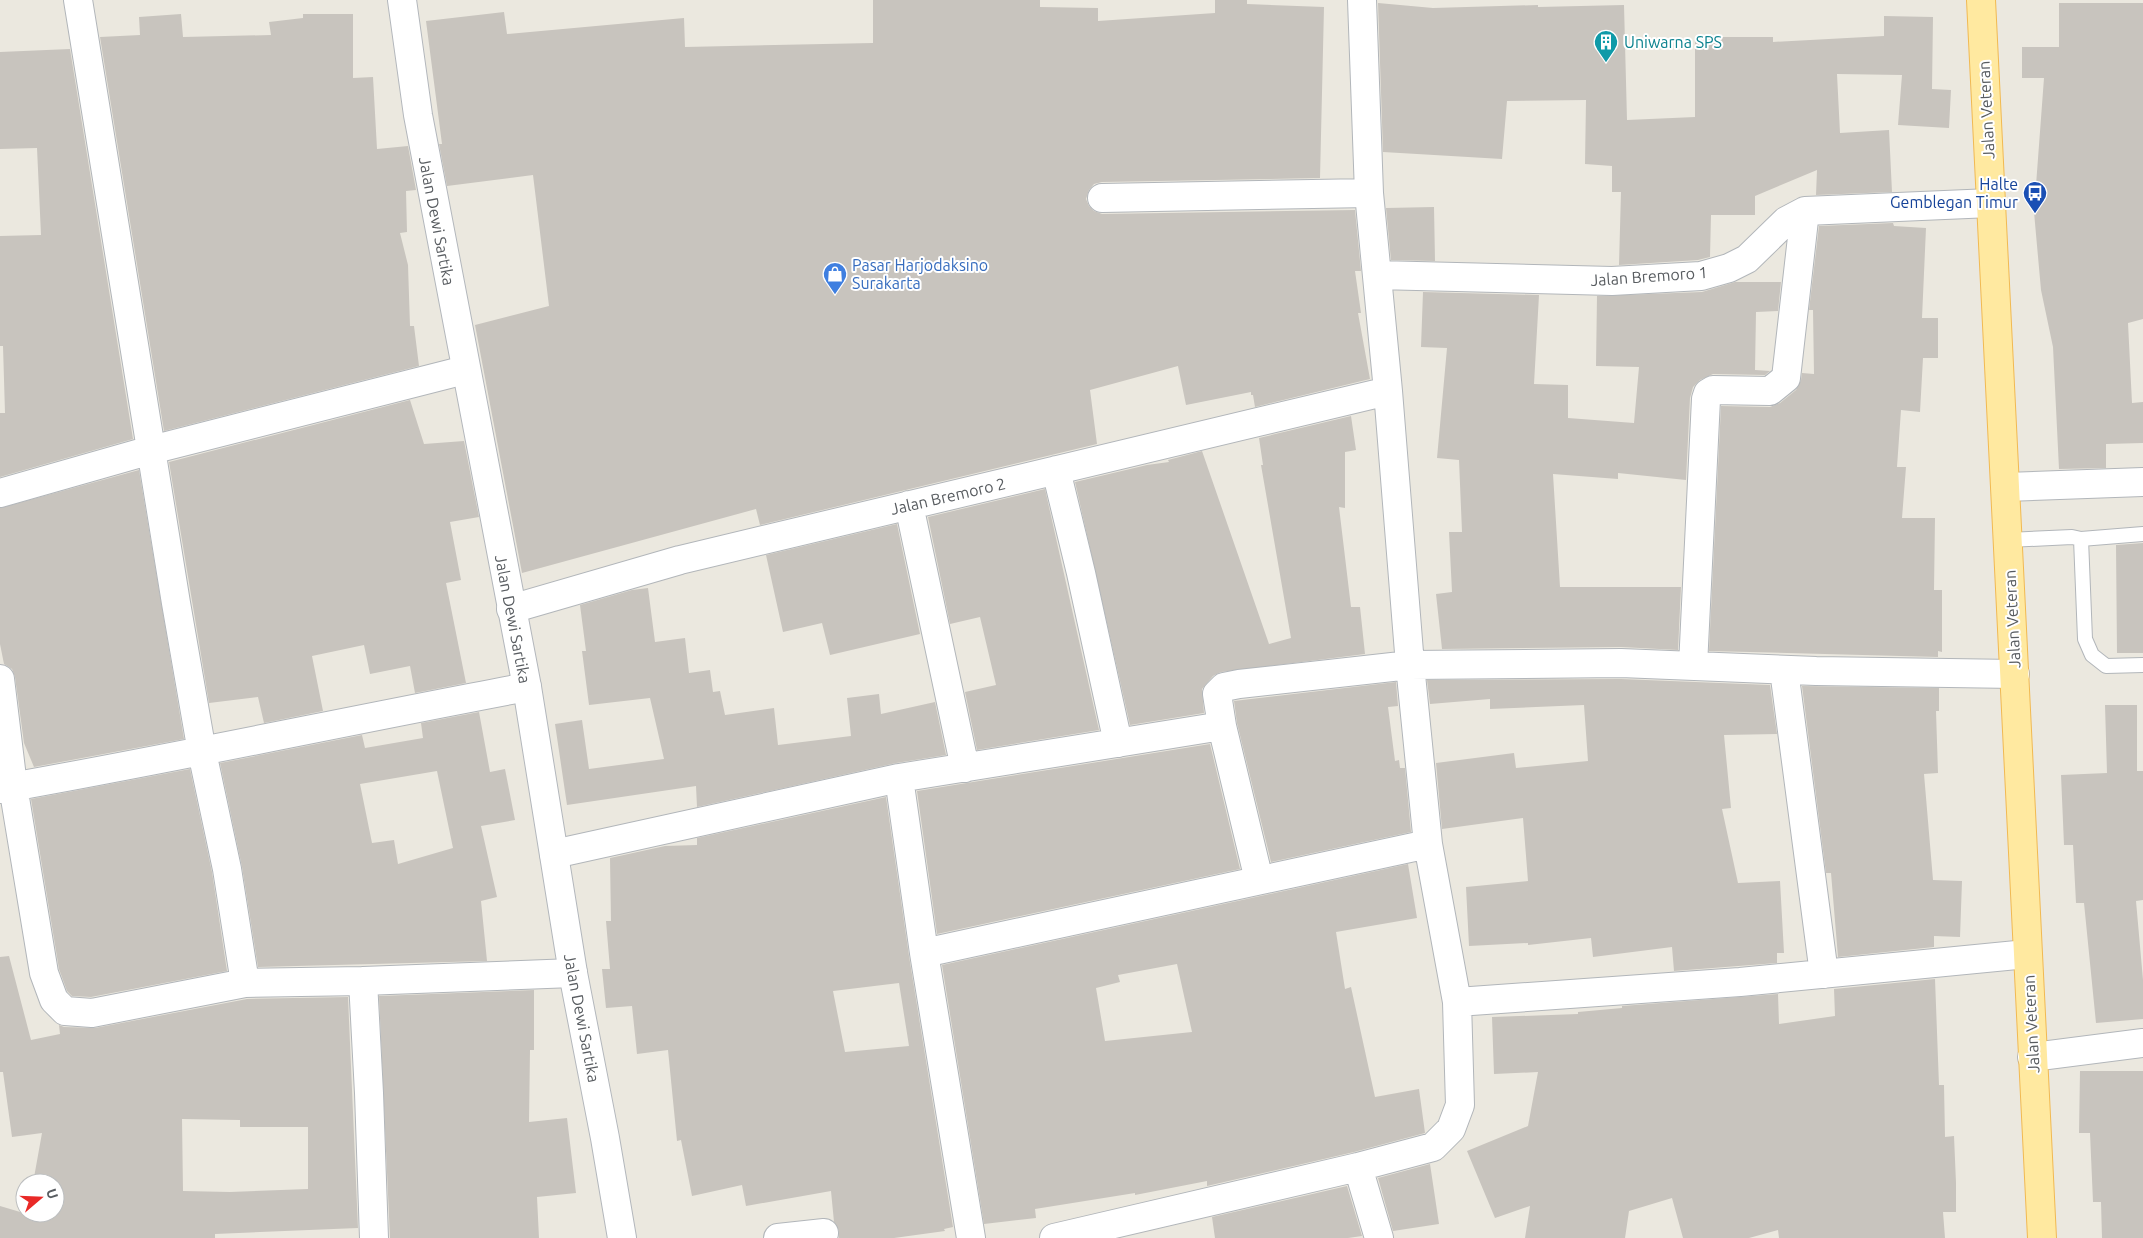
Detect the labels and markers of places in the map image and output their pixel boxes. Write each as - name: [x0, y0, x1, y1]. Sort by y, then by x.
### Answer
- building icon: Uniwarna SPS: [1593, 29, 1619, 63]
- place label: Uniwarna SPS: [1624, 33, 1722, 51]
- place label: Halte Gemblegan Timur: [1890, 175, 2018, 211]
- bus stop icon: Halte Gemblegan Timur: [2022, 180, 2048, 214]
- place label: Pasar Harjodaksino Surakarta: [852, 256, 988, 292]
- shop icon: Pasar Harjodaksino Surakarta: [822, 261, 848, 295]

